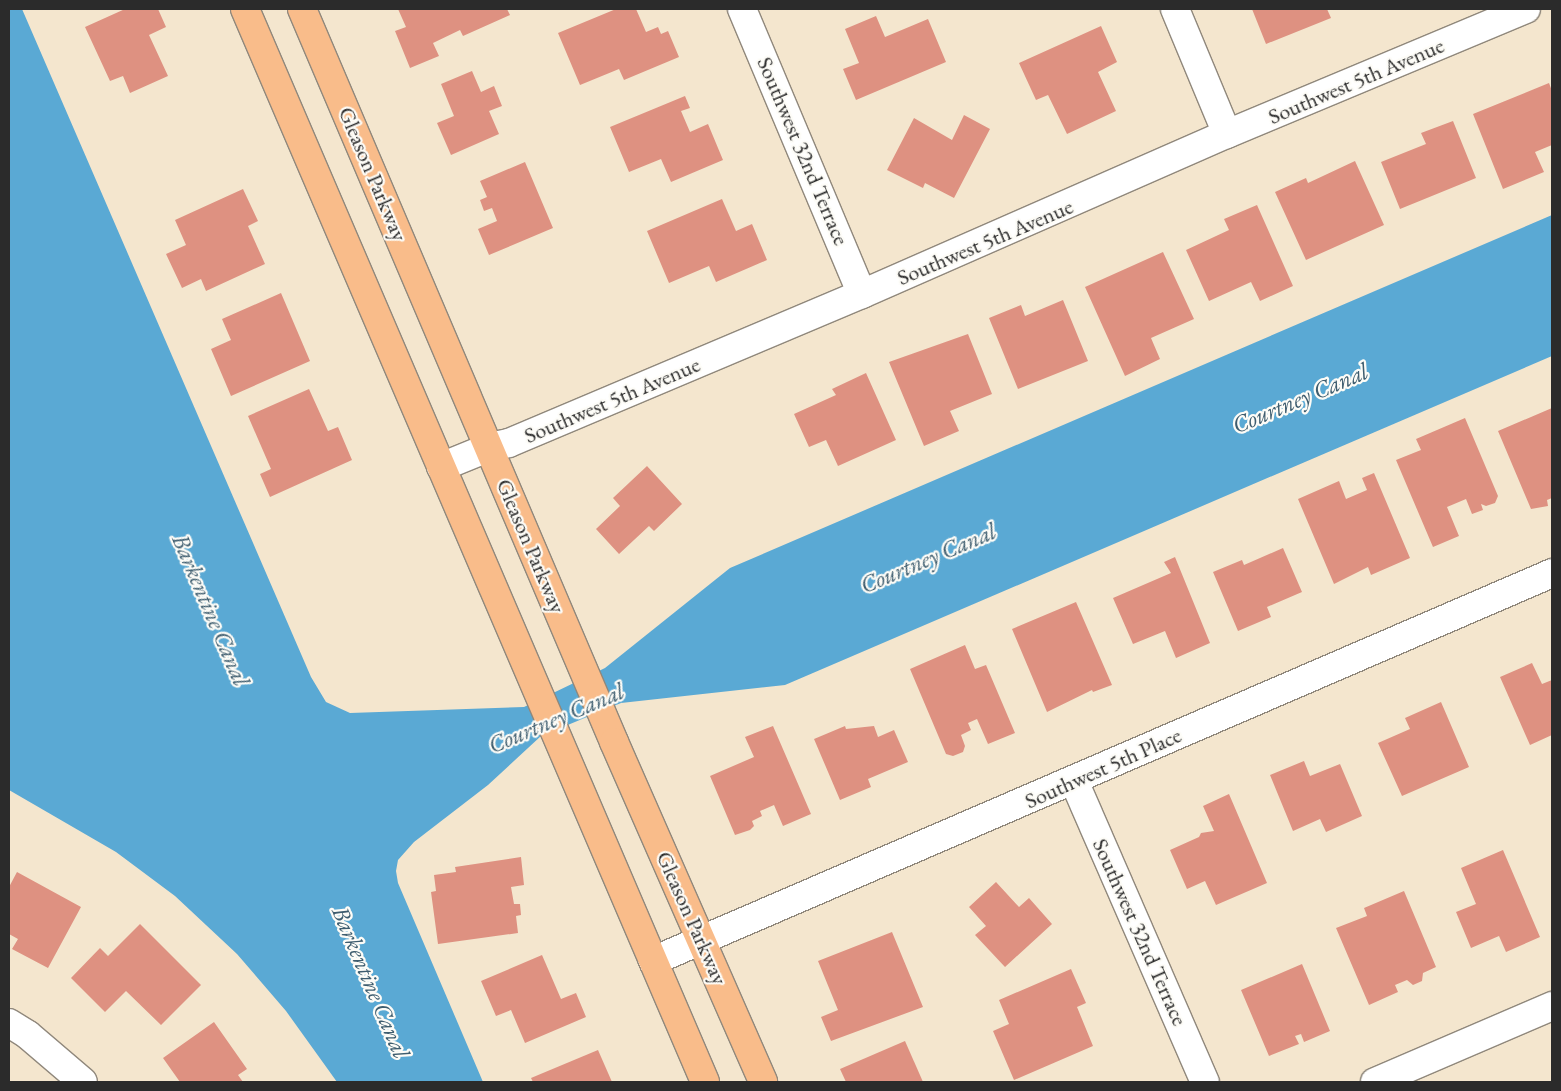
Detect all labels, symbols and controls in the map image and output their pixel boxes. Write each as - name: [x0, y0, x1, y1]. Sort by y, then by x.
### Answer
- street label: Southwest 5th Avenue: [1264, 32, 1448, 130]
- street label: Southwest 32nd Terrace: [751, 53, 855, 249]
- street label: Gleason Parkway: [333, 103, 413, 245]
- street label: Southwest 5th Avenue: [893, 193, 1077, 291]
- street label: Southwest 5th Avenue: [520, 351, 704, 449]
- water label: Courtney Canal: [1228, 356, 1372, 440]
- street label: Gleason Parkway: [491, 475, 571, 617]
- water label: Courtney Canal: [856, 516, 1000, 600]
- water label: Barkentine Canal: [166, 530, 256, 690]
- water label: Courtney Canal: [484, 676, 628, 760]
- street label: Southwest 5th Place: [1021, 722, 1185, 814]
- street label: Southwest 32nd Terrace: [1087, 834, 1193, 1030]
- street label: Gleason Parkway: [651, 847, 733, 989]
- water label: Barkentine Canal: [326, 902, 416, 1062]

